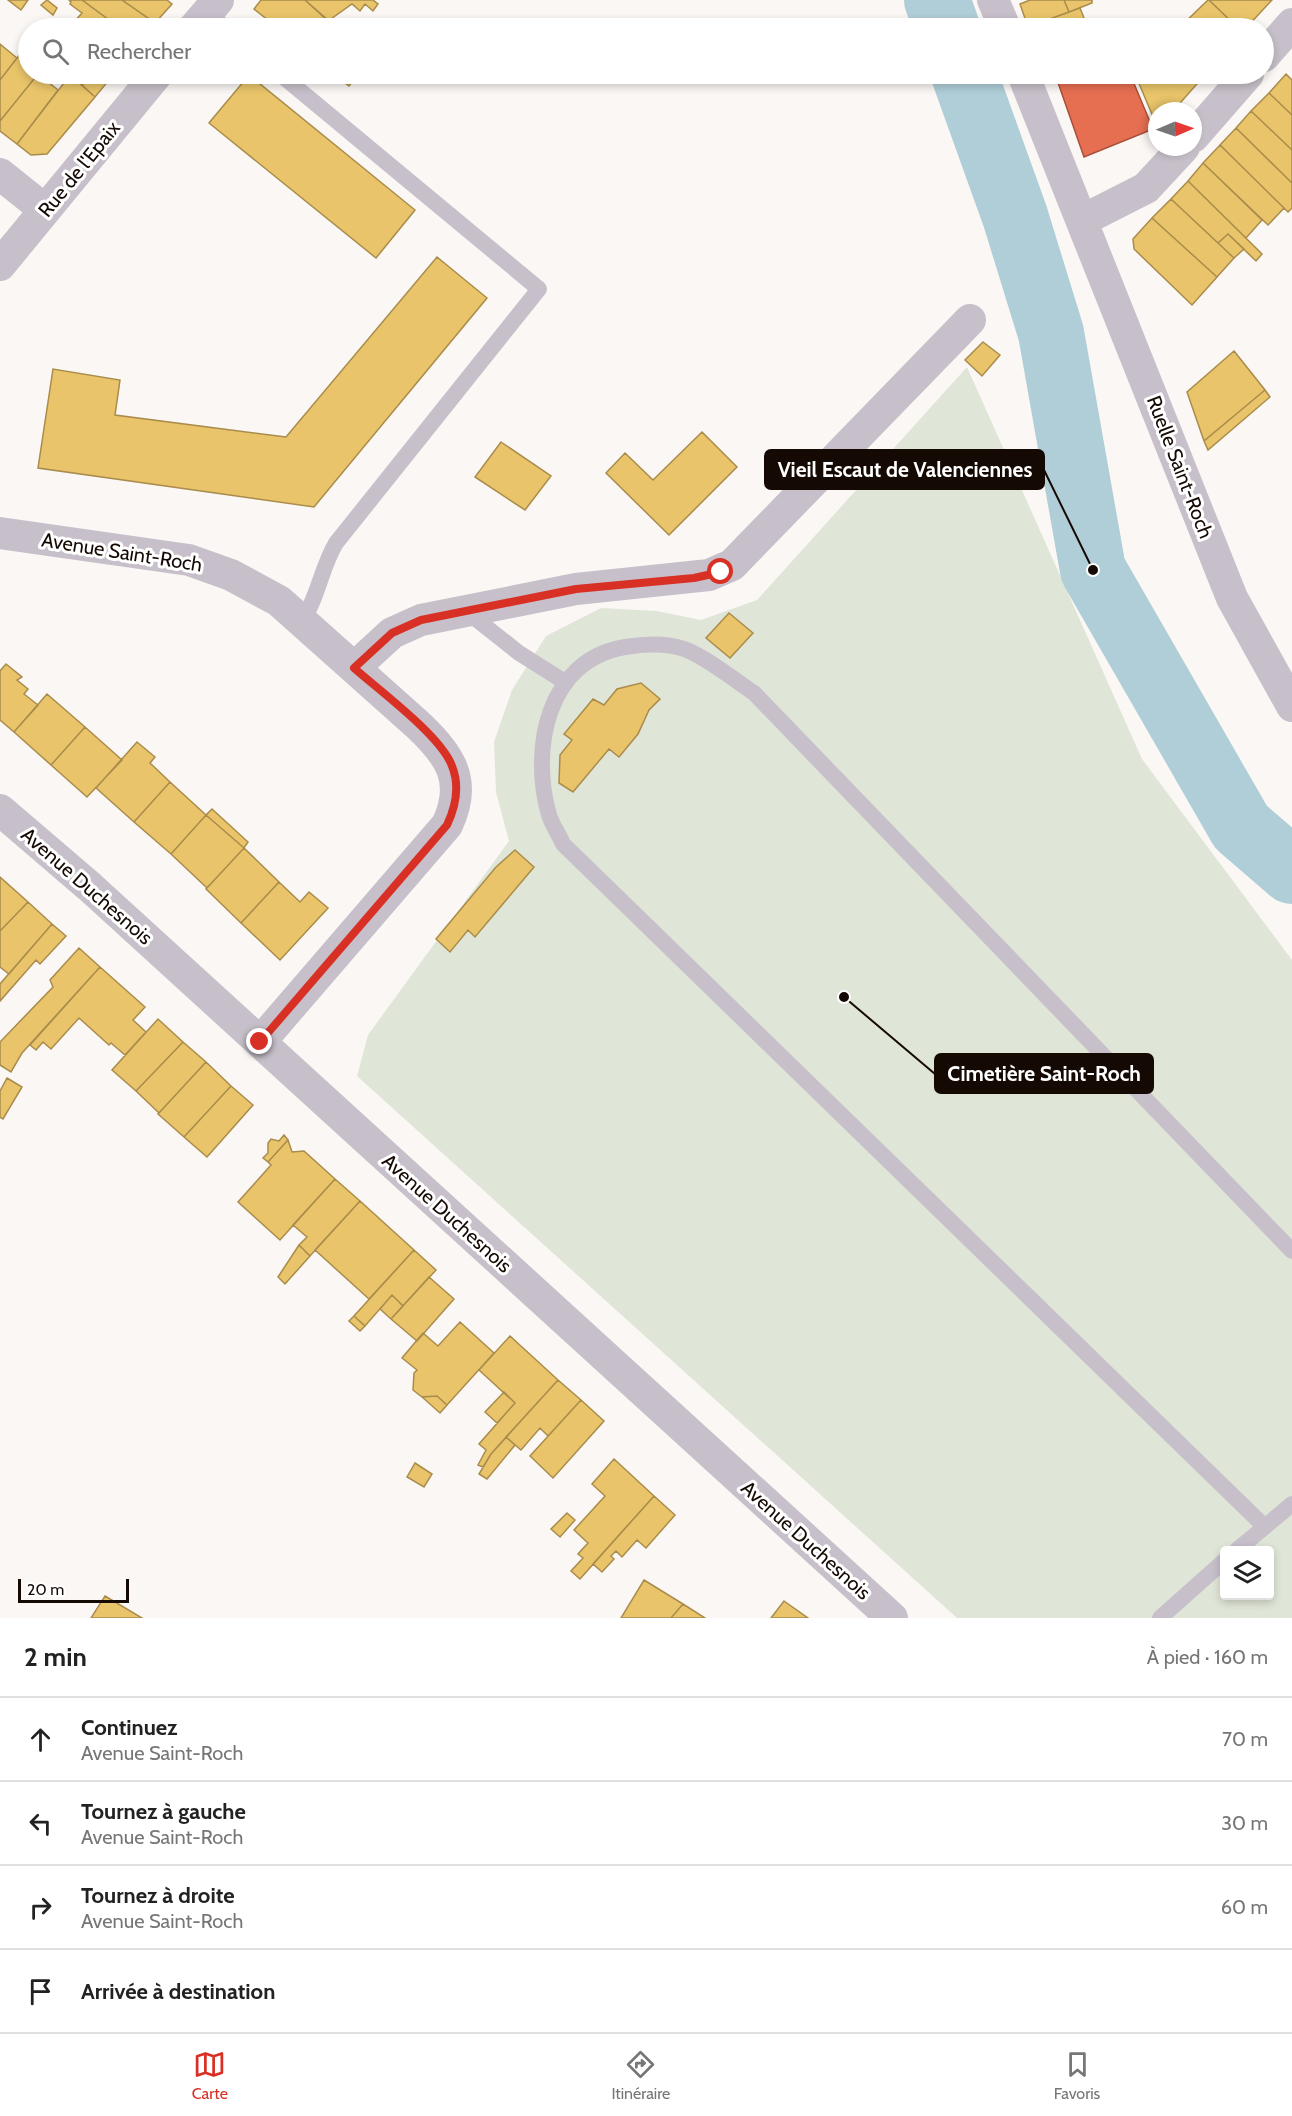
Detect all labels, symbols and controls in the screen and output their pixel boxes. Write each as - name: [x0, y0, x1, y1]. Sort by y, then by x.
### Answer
- search box: [18, 18, 1274, 84]
- icon: search: [39, 35, 72, 68]
- text: Rechercher: [87, 38, 191, 65]
- north arrow: [1148, 102, 1202, 156]
- street label: Rue de l'Epaix: [33, 116, 125, 222]
- street label: Ruelle Saint-Roch: [1142, 392, 1218, 542]
- callout: Vieil Escaut de Valenciennes: [765, 450, 1044, 489]
- text: Vieil Escaut de Valenciennes: [778, 457, 1032, 482]
- street label: Avenue Saint-Roch: [40, 527, 204, 577]
- route start: [707, 558, 733, 584]
- street label: Avenue Duchesnois: [16, 823, 158, 949]
- route end: [246, 1028, 272, 1054]
- callout: Cimetière Saint-Roch: [935, 1054, 1153, 1093]
- text: Cimetière Saint-Roch: [947, 1061, 1141, 1086]
- street label: Avenue Duchesnois: [377, 1149, 517, 1277]
- street label: Avenue Duchesnois: [736, 1476, 876, 1604]
- map controls: [1220, 1546, 1274, 1600]
- button: layers: [1220, 1546, 1274, 1600]
- scale bar: [18, 1576, 129, 1604]
- text: 20 m: [27, 1580, 64, 1599]
- text: 2 min: [24, 1641, 87, 1673]
- text: À pied · 160 m: [1147, 1645, 1268, 1669]
- text: Continuez: [81, 1714, 178, 1741]
- icon: ahead: [24, 1723, 57, 1756]
- text: 70 m: [1222, 1727, 1268, 1751]
- text: Avenue Saint-Roch: [81, 1741, 243, 1765]
- text: Tournez à gauche: [81, 1798, 246, 1825]
- icon: left: [24, 1807, 57, 1840]
- text: 30 m: [1221, 1811, 1268, 1835]
- text: Avenue Saint-Roch: [81, 1825, 243, 1849]
- text: Tournez à droite: [81, 1882, 235, 1909]
- icon: right: [24, 1891, 57, 1924]
- text: 60 m: [1221, 1895, 1268, 1919]
- text: Avenue Saint-Roch: [81, 1909, 243, 1933]
- icon: arrive: [24, 1975, 57, 2008]
- text: Arrivée à destination: [81, 1978, 275, 2005]
- tab: Carte: [192, 2048, 228, 2103]
- tab: Itinéraire: [611, 2048, 670, 2103]
- tab: Favoris: [1054, 2048, 1100, 2103]

